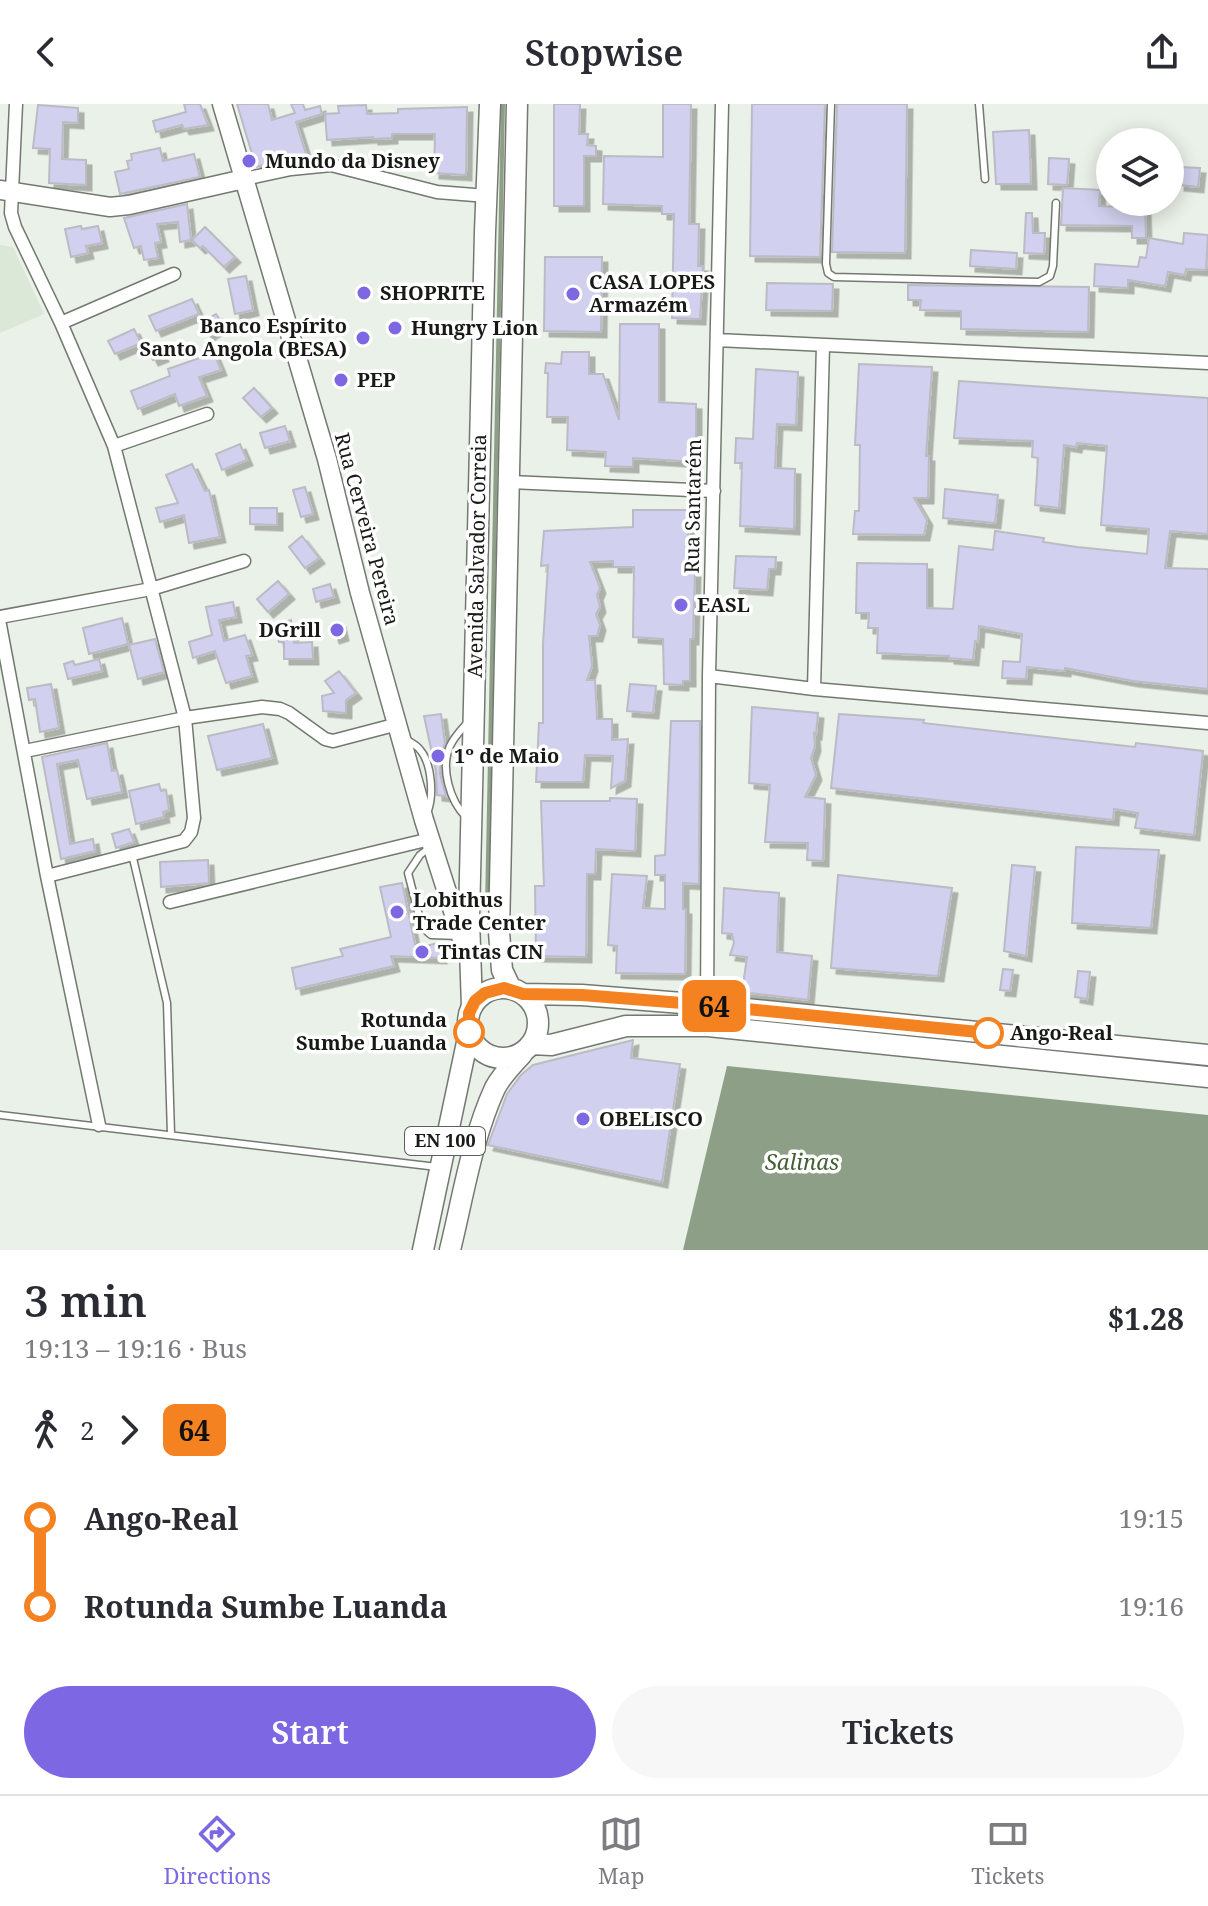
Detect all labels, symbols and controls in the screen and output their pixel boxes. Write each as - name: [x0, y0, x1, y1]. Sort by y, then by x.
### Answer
- text: Stopwise: [525, 28, 683, 77]
- icon: back: [24, 30, 68, 74]
- icon: share: [1140, 30, 1184, 74]
- map controls: [1096, 128, 1184, 216]
- button: layers: [1096, 128, 1184, 216]
- place label: Mundo da Disney: [265, 147, 440, 174]
- marker: Mundo da Disney: [240, 152, 258, 170]
- place label: CASA LOPES Armazém: [589, 268, 715, 318]
- place label: SHOPRITE: [380, 279, 485, 306]
- marker: SHOPRITE: [355, 284, 373, 302]
- marker: CASA LOPES Armazém: [564, 285, 582, 303]
- place label: Banco Espírito Santo Angola (BESA): [140, 312, 347, 362]
- place label: Hungry Lion: [411, 314, 538, 341]
- marker: Hungry Lion: [386, 319, 404, 337]
- marker: Banco Espírito Santo Angola (BESA): [354, 329, 372, 347]
- place label: PEP: [357, 366, 396, 393]
- marker: PEP: [332, 371, 350, 389]
- street label: Rua Cerveira Pereira: [329, 430, 406, 628]
- street label: Avenida Salvador Correia: [461, 434, 492, 678]
- street label: Rua Santarém: [678, 438, 707, 574]
- place label: EASL: [697, 591, 750, 618]
- marker: EASL: [672, 596, 690, 614]
- place label: DGrill: [259, 616, 321, 643]
- marker: DGrill: [328, 621, 346, 639]
- place label: 1º de Maio: [454, 742, 559, 769]
- marker: 1º de Maio: [429, 747, 447, 765]
- place label: Lobithus Trade Center: [413, 886, 546, 936]
- marker: Lobithus Trade Center: [388, 903, 406, 921]
- place label: Tintas CIN: [438, 938, 544, 965]
- marker: Tintas CIN: [413, 943, 431, 961]
- line badge: 64: [678, 980, 750, 1032]
- text: 64: [698, 987, 730, 1025]
- place label: Rotunda Sumbe Luanda: [296, 1006, 447, 1056]
- marker: Rotunda Sumbe Luanda: [454, 1017, 484, 1047]
- marker: Ango-Real: [973, 1018, 1003, 1048]
- place label: Ango-Real: [1010, 1019, 1113, 1046]
- place label: OBELISCO: [599, 1105, 703, 1132]
- marker: OBELISCO: [574, 1110, 592, 1128]
- road number: EN 100: [405, 1127, 485, 1155]
- water label: Salinas: [765, 1146, 839, 1176]
- text: 3 min: [24, 1270, 147, 1330]
- text: $1.28: [1107, 1298, 1184, 1339]
- text: 19:13 – 19:16 · Bus: [24, 1330, 247, 1366]
- icon: walk: [24, 1408, 68, 1452]
- icon: forward: [107, 1408, 151, 1452]
- text: 64: [179, 1411, 210, 1449]
- text: 2: [80, 1412, 95, 1448]
- text: Ango-Real: [84, 1498, 238, 1539]
- text: 19:15: [1118, 1500, 1184, 1536]
- text: Rotunda Sumbe Luanda: [84, 1586, 448, 1627]
- text: 19:16: [1118, 1588, 1184, 1624]
- button: Start: [24, 1686, 596, 1778]
- button: Tickets: [612, 1686, 1184, 1778]
- tab: Directions: [163, 1812, 271, 1890]
- tab: Map: [598, 1812, 644, 1890]
- tab: Tickets: [971, 1812, 1045, 1890]

